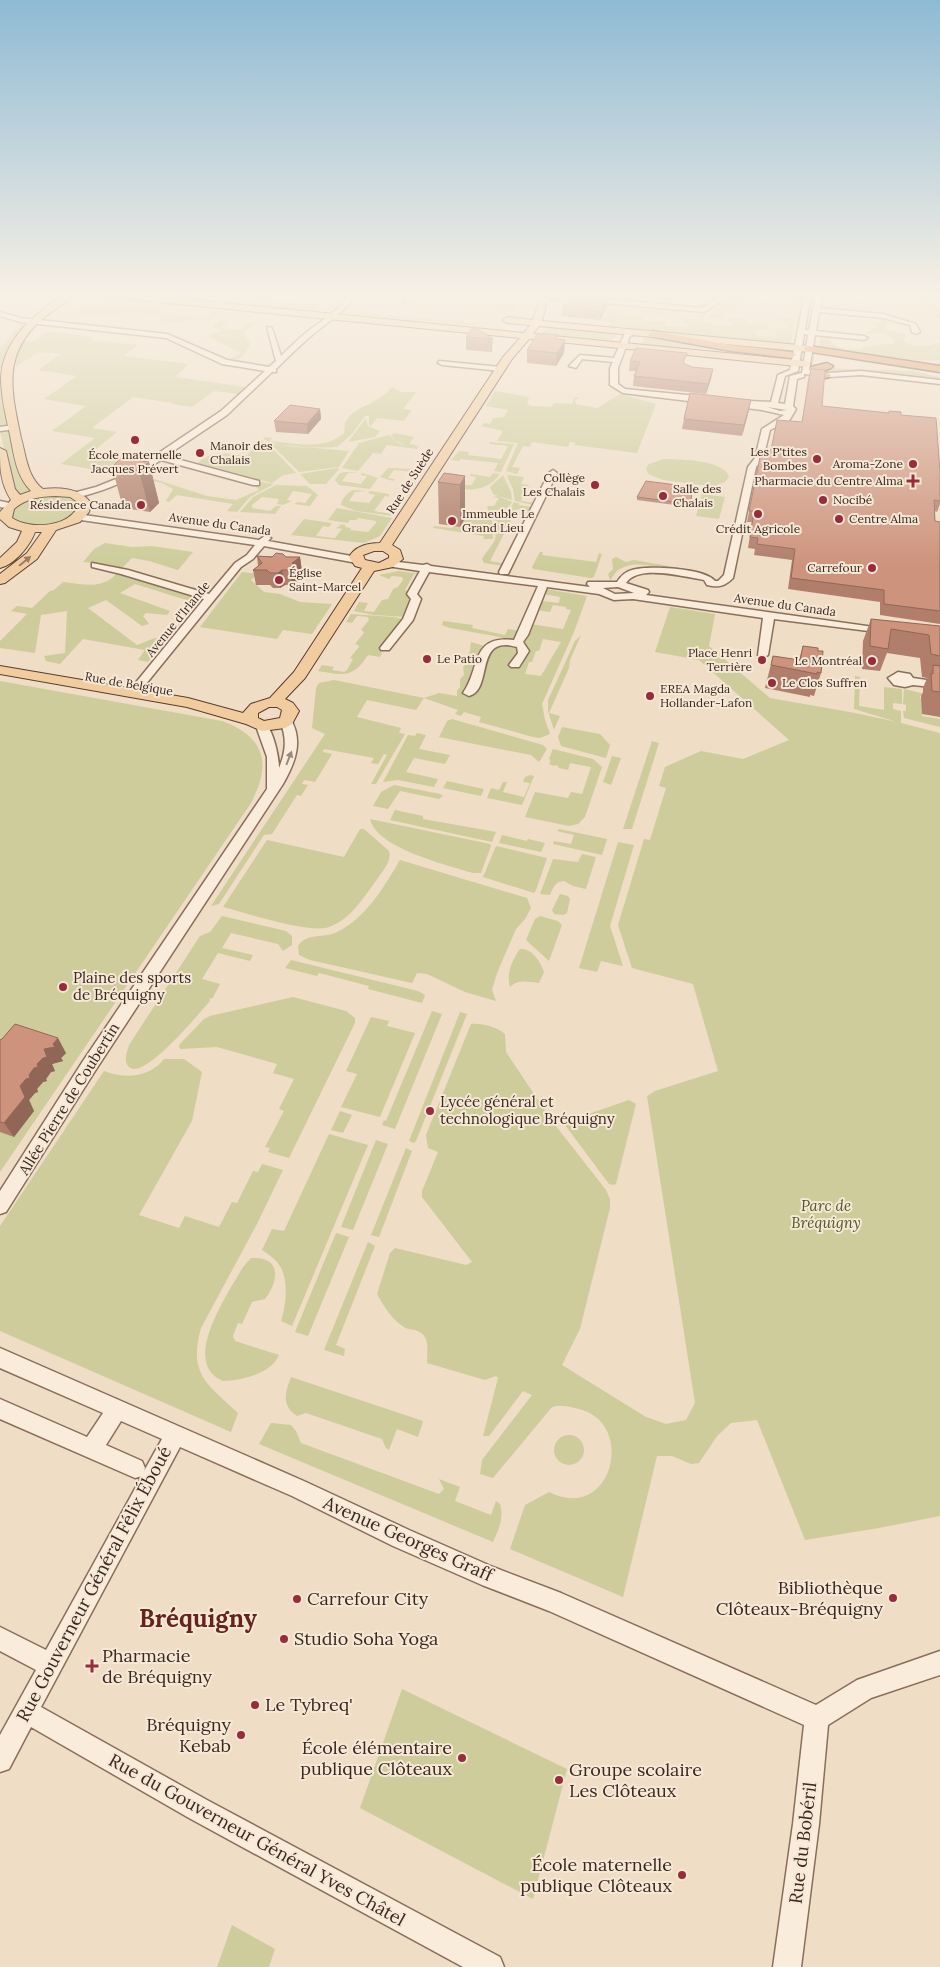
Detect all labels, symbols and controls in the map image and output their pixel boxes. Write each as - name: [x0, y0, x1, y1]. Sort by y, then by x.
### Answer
- marker: École maternelle Jacques Prévert: [129, 434, 141, 446]
- place label: Manoir des Chalais: [210, 438, 273, 467]
- place label: Les P'tites Bombes: [750, 444, 807, 473]
- street label: Rue de Suède: [383, 445, 437, 516]
- place label: École maternelle Jacques Prévert: [88, 447, 182, 476]
- marker: Manoir des Chalais: [194, 447, 206, 459]
- marker: Les P'tites Bombes: [811, 453, 823, 465]
- place label: Aroma-Zone: [832, 456, 903, 471]
- marker: Aroma-Zone: [907, 458, 919, 470]
- place label: Collège Les Chalais: [523, 470, 585, 499]
- place label: Pharmacie du Centre Alma: [754, 473, 903, 488]
- marker: Pharmacie du Centre Alma: [907, 475, 919, 487]
- marker: Collège Les Chalais: [589, 479, 601, 491]
- place label: Salle des Chalais: [673, 481, 722, 510]
- marker: Salle des Chalais: [657, 490, 669, 502]
- place label: Nocibé: [833, 492, 873, 507]
- marker: Nocibé: [817, 494, 829, 506]
- place label: Résidence Canada: [30, 497, 131, 512]
- marker: Résidence Canada: [135, 499, 147, 511]
- place label: Immeuble Le Grand Lieu: [462, 506, 535, 535]
- marker: Crédit Agricole: [752, 508, 764, 520]
- street label: Avenue du Canada: [167, 509, 272, 538]
- place label: Centre Alma: [849, 511, 918, 526]
- marker: Centre Alma: [833, 513, 845, 525]
- marker: Immeuble Le Grand Lieu: [446, 515, 458, 527]
- place label: Crédit Agricole: [716, 521, 801, 536]
- one-way arrow: [19, 556, 32, 567]
- place label: Carrefour: [807, 560, 863, 575]
- marker: Carrefour: [866, 562, 878, 574]
- place label: Église Saint-Marcel: [289, 565, 361, 594]
- marker: Église Saint-Marcel: [273, 574, 285, 586]
- street label: Avenue d'Irlande: [142, 577, 213, 660]
- street label: Avenue du Canada: [732, 590, 837, 619]
- place label: Place Henri Terrière: [688, 645, 752, 674]
- place label: Le Patio: [437, 651, 482, 666]
- marker: Le Patio: [421, 653, 433, 665]
- place label: Le Montréal: [795, 653, 862, 668]
- marker: Place Henri Terrière: [756, 654, 768, 666]
- marker: Le Montréal: [866, 655, 878, 667]
- street label: Rue de Belgique: [84, 668, 175, 699]
- place label: Le Clos Suffren: [782, 675, 867, 690]
- marker: Le Clos Suffren: [766, 677, 778, 689]
- place label: EREA Magda Hollander-Lafon: [660, 681, 752, 710]
- marker: EREA Magda Hollander-Lafon: [644, 690, 656, 702]
- one-way arrow: [285, 750, 293, 765]
- place label: Plaine des sports de Bréquigny: [73, 968, 191, 1004]
- marker: Plaine des sports de Bréquigny: [57, 981, 69, 993]
- street label: Allée Pierre de Coubertin: [13, 1019, 123, 1179]
- place label: Lycée général et technologique Bréquigny: [440, 1092, 615, 1128]
- marker: Lycée général et technologique Bréquigny: [424, 1105, 436, 1117]
- park label: Parc de Bréquigny: [791, 1196, 861, 1232]
- street label: Rue Gouverneur Général Félix Éboué: [11, 1442, 176, 1726]
- street label: Avenue Georges Graff: [319, 1490, 498, 1587]
- place label: Bibliothèque Clôteaux-Bréquigny: [716, 1576, 883, 1620]
- place label: Carrefour City: [307, 1587, 429, 1610]
- marker: Bibliothèque Clôteaux-Bréquigny: [887, 1592, 899, 1604]
- marker: Carrefour City: [291, 1593, 303, 1605]
- district label: Bréquigny: [139, 1603, 258, 1634]
- place label: Studio Soha Yoga: [294, 1627, 438, 1650]
- marker: Studio Soha Yoga: [278, 1633, 290, 1645]
- place label: Pharmacie de Bréquigny: [102, 1644, 213, 1688]
- marker: Pharmacie de Bréquigny: [86, 1660, 98, 1672]
- place label: Le Tybreq': [265, 1693, 353, 1716]
- marker: Le Tybreq': [249, 1699, 261, 1711]
- place label: Bréquigny Kebab: [146, 1713, 231, 1757]
- marker: Bréquigny Kebab: [235, 1729, 247, 1741]
- place label: École élémentaire publique Clôteaux: [300, 1736, 452, 1780]
- street label: Rue du Gouverneur Général Yves Châtel: [105, 1748, 410, 1931]
- marker: École élémentaire publique Clôteaux: [456, 1752, 468, 1764]
- place label: Groupe scolaire Les Clôteaux: [569, 1758, 702, 1802]
- marker: Groupe scolaire Les Clôteaux: [553, 1774, 565, 1786]
- street label: Rue du Bobéril: [784, 1781, 821, 1905]
- place label: École maternelle publique Clôteaux: [520, 1853, 672, 1897]
- marker: École maternelle publique Clôteaux: [676, 1869, 688, 1881]

